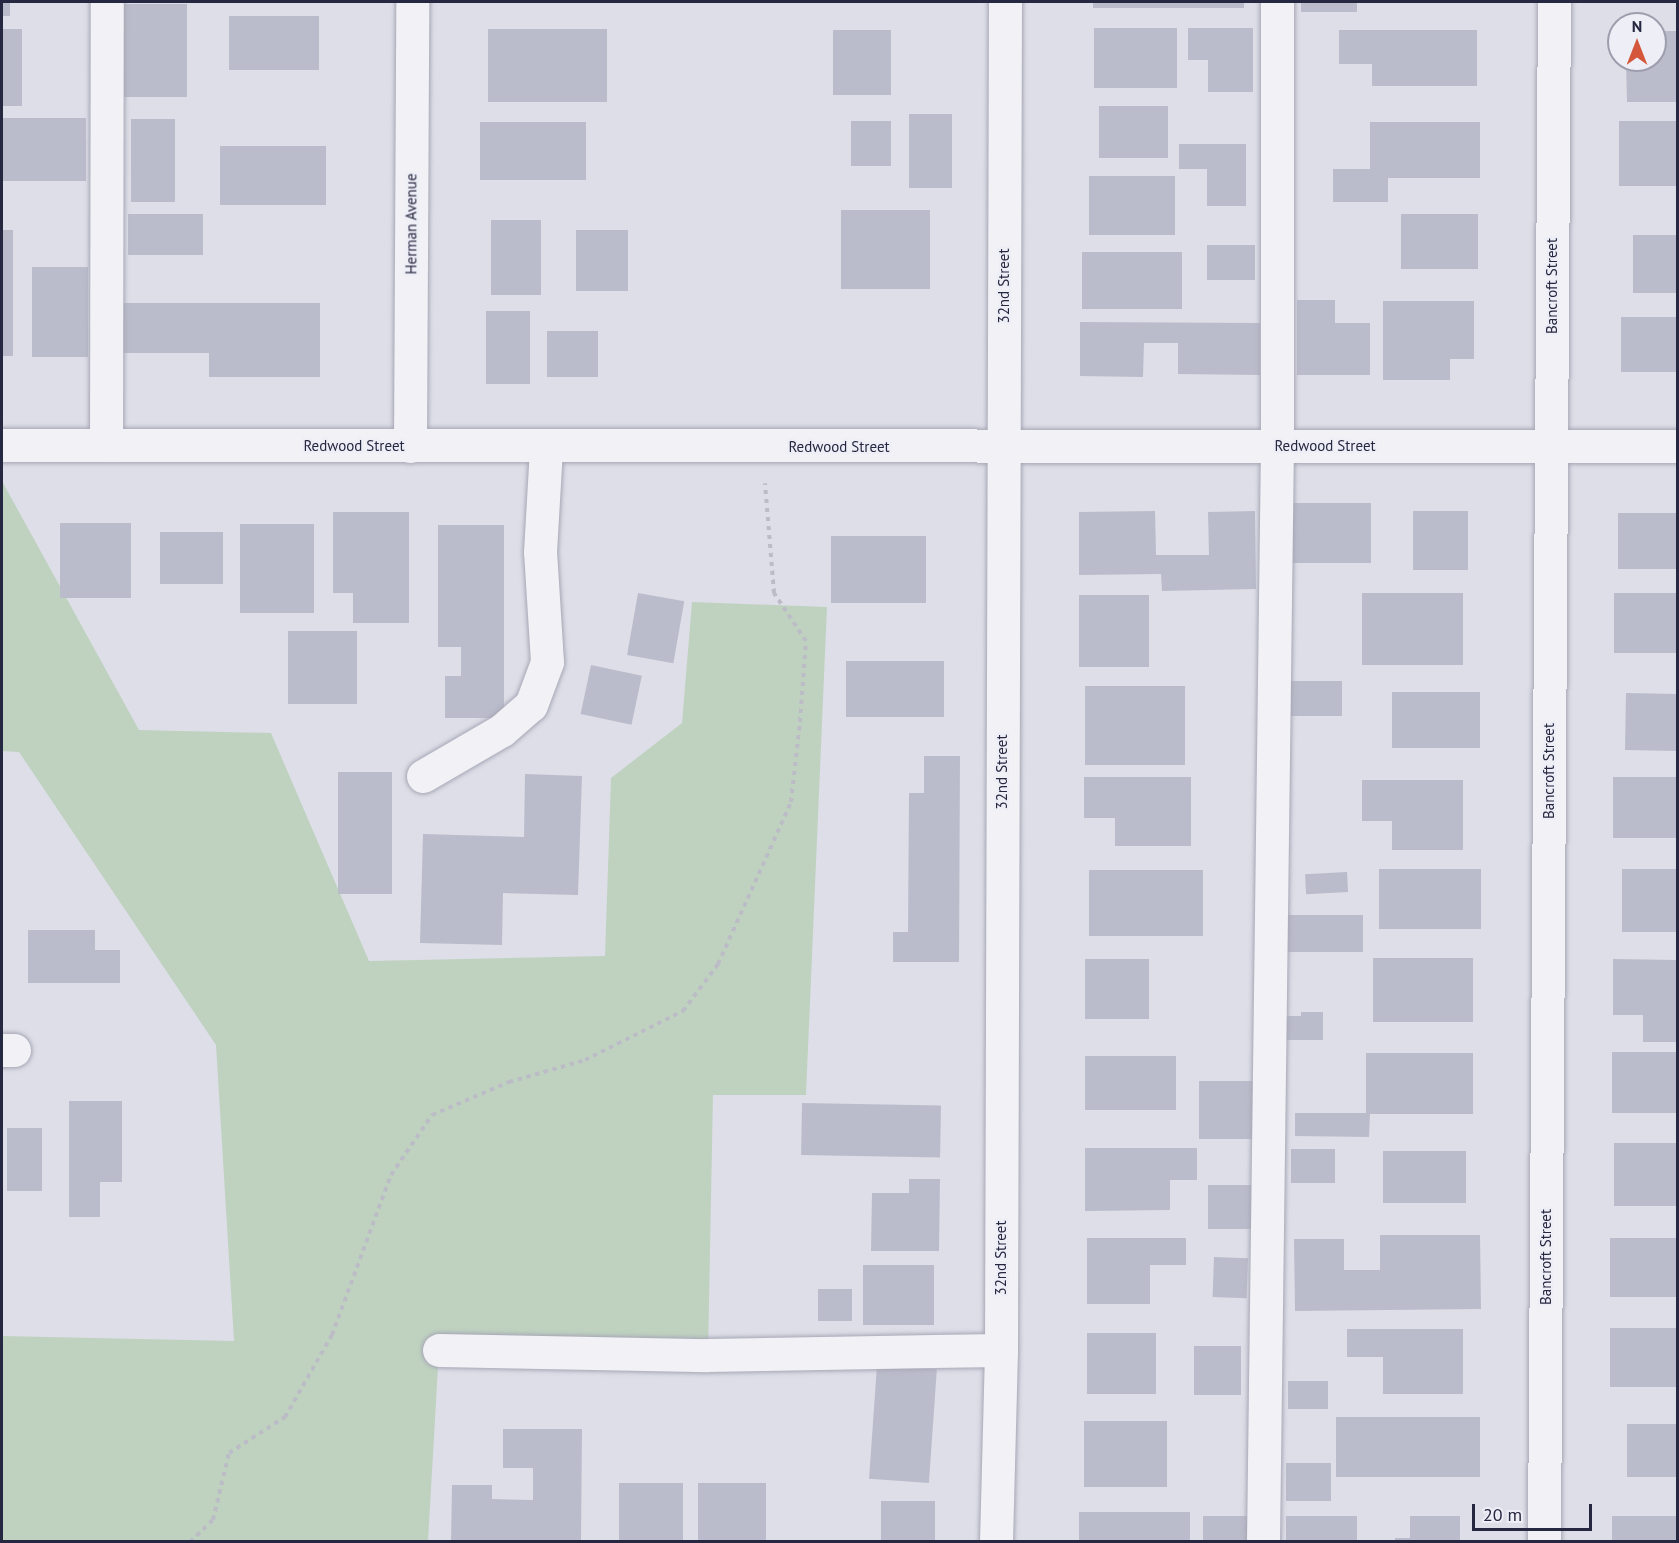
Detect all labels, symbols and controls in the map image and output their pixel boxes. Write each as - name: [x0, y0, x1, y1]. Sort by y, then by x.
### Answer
- north arrow: [1607, 12, 1667, 72]
- text: N: [1632, 16, 1642, 36]
- street label: Herman Avenue: [402, 173, 420, 275]
- street label: Bancroft Street: [1543, 238, 1561, 334]
- street label: 32nd Street: [995, 249, 1013, 323]
- street label: Redwood Street: [303, 437, 405, 455]
- street label: Redwood Street: [1274, 437, 1376, 455]
- street label: Redwood Street: [788, 438, 890, 456]
- street label: Bancroft Street: [1540, 723, 1558, 819]
- street label: 32nd Street: [993, 735, 1011, 809]
- street label: Bancroft Street: [1537, 1209, 1555, 1305]
- street label: 32nd Street: [992, 1221, 1010, 1295]
- scale bar: [1475, 1492, 1595, 1530]
- text: 20 m: [1483, 1503, 1522, 1526]

